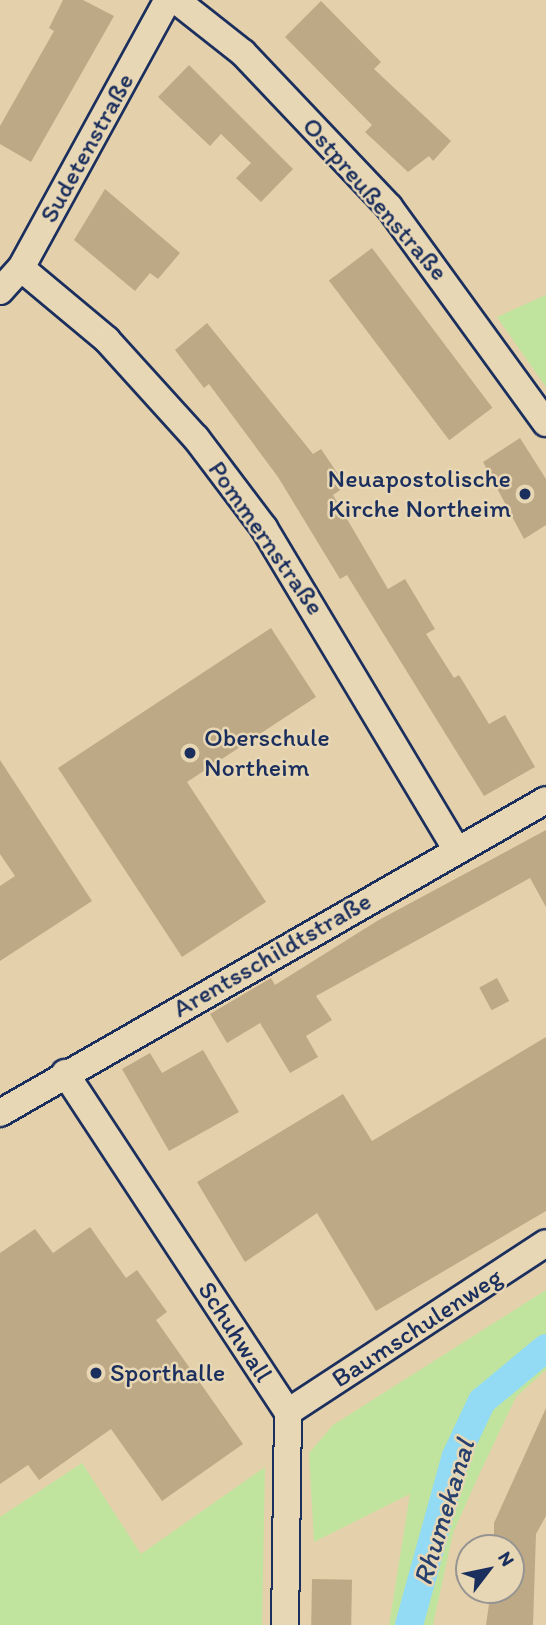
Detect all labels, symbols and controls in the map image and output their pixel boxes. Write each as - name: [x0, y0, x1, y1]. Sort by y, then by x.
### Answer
- street label: Sudetenstraße: [33, 68, 141, 228]
- street label: Ostpreußenstraße: [296, 111, 454, 287]
- street label: Pommernstraße: [201, 455, 331, 621]
- place label: Neuapostolische Kirche Northeim: [328, 463, 511, 524]
- marker: Neuapostolische Kirche Northeim: [517, 486, 533, 502]
- place label: Oberschule Northeim: [204, 722, 330, 784]
- marker: Oberschule Northeim: [182, 745, 198, 761]
- street label: Arentsschildtstraße: [167, 886, 377, 1024]
- street label: Baumschulenweg: [326, 1261, 508, 1395]
- street label: Schuhwall: [191, 1276, 279, 1388]
- place label: Sporthalle: [110, 1357, 225, 1389]
- marker: Sporthalle: [88, 1365, 104, 1381]
- water label: Rhumekanal: [405, 1435, 481, 1589]
- north arrow: [455, 1534, 525, 1604]
- text: N: [493, 1547, 520, 1570]

